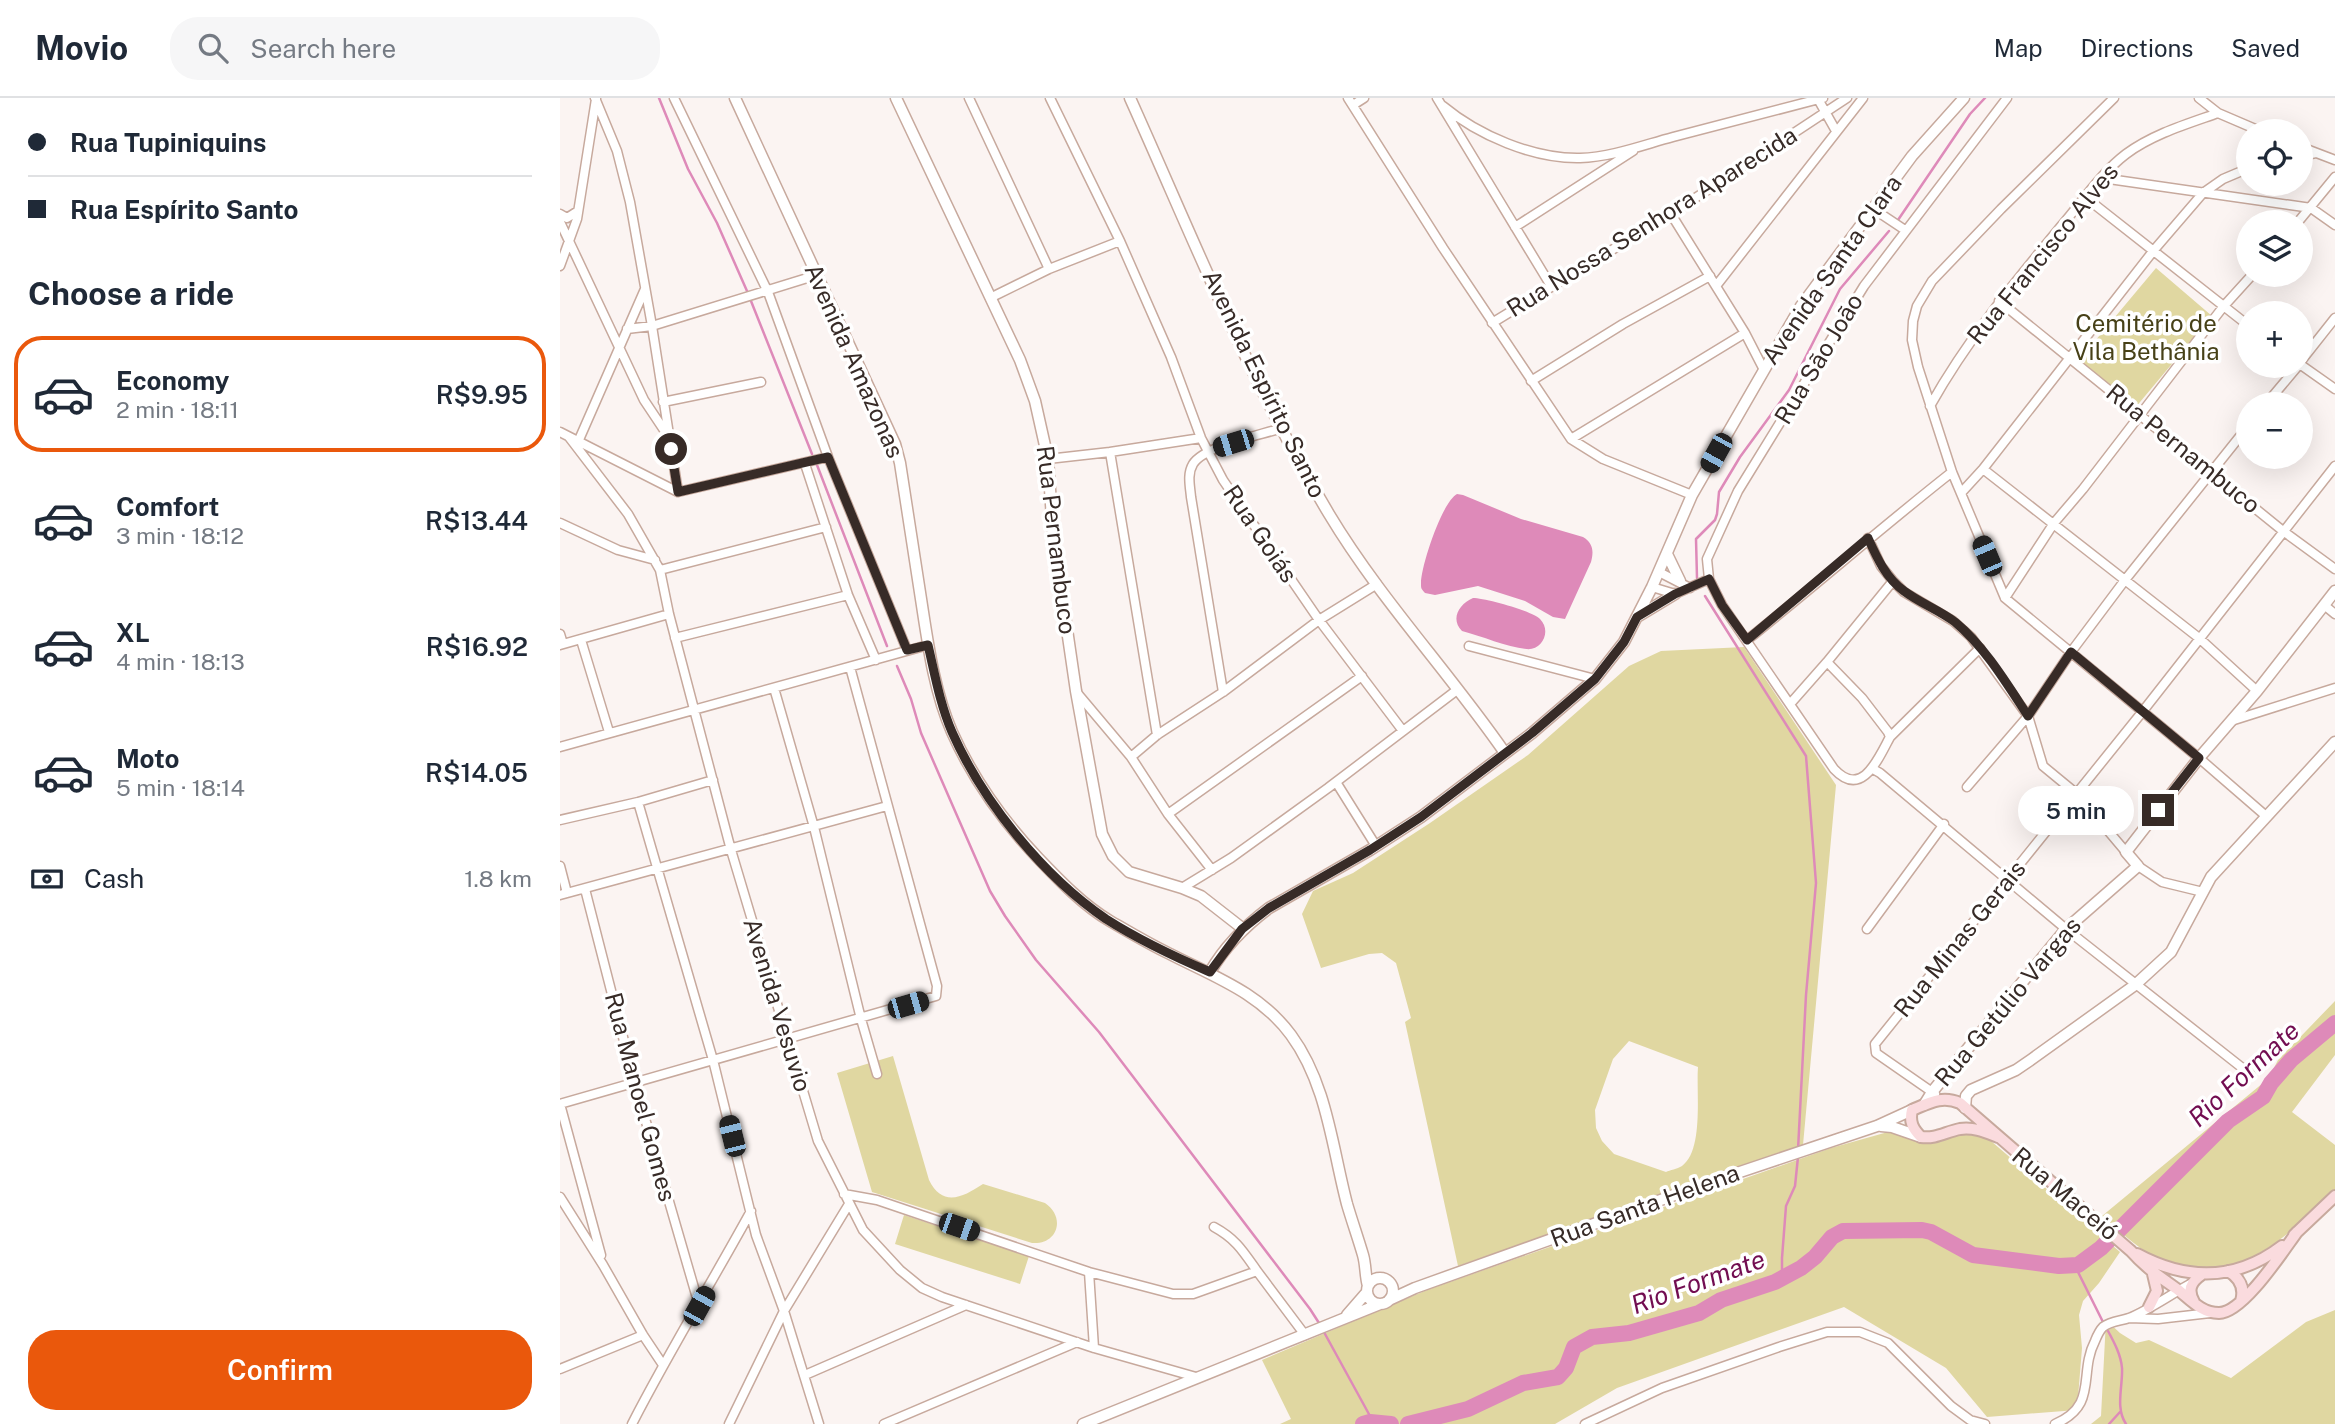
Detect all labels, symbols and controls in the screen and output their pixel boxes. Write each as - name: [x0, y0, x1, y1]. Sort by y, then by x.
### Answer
- search box: [170, 17, 660, 80]
- text: Movio: [35, 29, 128, 67]
- icon: search: [194, 29, 232, 67]
- text: Search here: [250, 33, 396, 64]
- text: Map: [1994, 34, 2043, 62]
- text: Directions: [2081, 34, 2193, 62]
- text: Saved: [2231, 34, 2300, 62]
- map controls: [2236, 119, 2313, 469]
- button: locate: [2236, 119, 2313, 196]
- street label: Rua Nossa Senhora Aparecida: [1501, 120, 1802, 322]
- text: Rua Tupiniquins: [70, 127, 266, 158]
- street label: Rua Francisco Alves: [1961, 158, 2124, 349]
- street label: Avenida Santa Clara: [1755, 169, 1907, 369]
- text: Rua Espírito Santo: [70, 194, 298, 225]
- button: layers: [2236, 210, 2313, 287]
- street label: Avenida Amazonas: [800, 259, 910, 462]
- street label: Avenida Espírito Santo: [1197, 265, 1332, 502]
- text: Choose a ride: [28, 275, 234, 312]
- street label: Rua São João: [1768, 288, 1868, 429]
- button: +: [2236, 301, 2313, 378]
- park label: Cemitério de Vila Bethânia: [2072, 309, 2220, 365]
- icon: car: [32, 363, 95, 426]
- text: Economy: [116, 365, 229, 396]
- street label: Rua Pernambuco: [2101, 378, 2266, 519]
- text: R$9.95: [436, 379, 528, 410]
- button: −: [2236, 392, 2313, 469]
- text: 2 min · 18:11: [116, 396, 239, 423]
- car: [1210, 427, 1257, 459]
- car: [1697, 430, 1736, 476]
- route start: [655, 433, 687, 465]
- street label: Rua Pernambuco: [1032, 444, 1082, 636]
- street label: Rua Goiás: [1218, 479, 1304, 587]
- icon: car: [32, 489, 95, 552]
- text: Comfort: [116, 491, 219, 522]
- text: R$13.44: [425, 505, 528, 536]
- text: 3 min · 18:12: [116, 522, 244, 549]
- car: [1970, 533, 2005, 579]
- icon: car: [32, 615, 95, 678]
- text: XL: [116, 617, 150, 648]
- text: R$16.92: [426, 631, 528, 662]
- text: 4 min · 18:13: [116, 648, 245, 675]
- icon: car: [32, 741, 95, 804]
- text: Moto: [116, 743, 179, 774]
- text: R$14.05: [425, 757, 528, 788]
- text: 5 min · 18:14: [116, 774, 245, 801]
- callout: 5 min: [2018, 786, 2134, 834]
- route end: [2142, 794, 2174, 826]
- text: 5 min: [2046, 797, 2106, 824]
- street label: Rua Minas Gerais: [1888, 855, 2031, 1022]
- icon: cash: [28, 860, 66, 898]
- text: Cash: [84, 863, 144, 894]
- text: 1.8 km: [464, 865, 532, 892]
- street label: Rua Getúlio Vargas: [1928, 911, 2086, 1092]
- street label: Avenida Vesuvio: [738, 915, 818, 1095]
- street label: Rua Manoel Gomes: [600, 989, 682, 1204]
- car: [885, 989, 932, 1021]
- water label: Rio Formate: [2182, 1014, 2306, 1133]
- car: [717, 1113, 748, 1159]
- street label: Rua Maceió: [2007, 1141, 2124, 1246]
- street label: Rua Santa Helena: [1546, 1158, 1743, 1252]
- car: [936, 1210, 983, 1244]
- water label: Rio Formate: [1627, 1243, 1769, 1320]
- car: [680, 1283, 719, 1329]
- button: Confirm: [28, 1330, 532, 1410]

